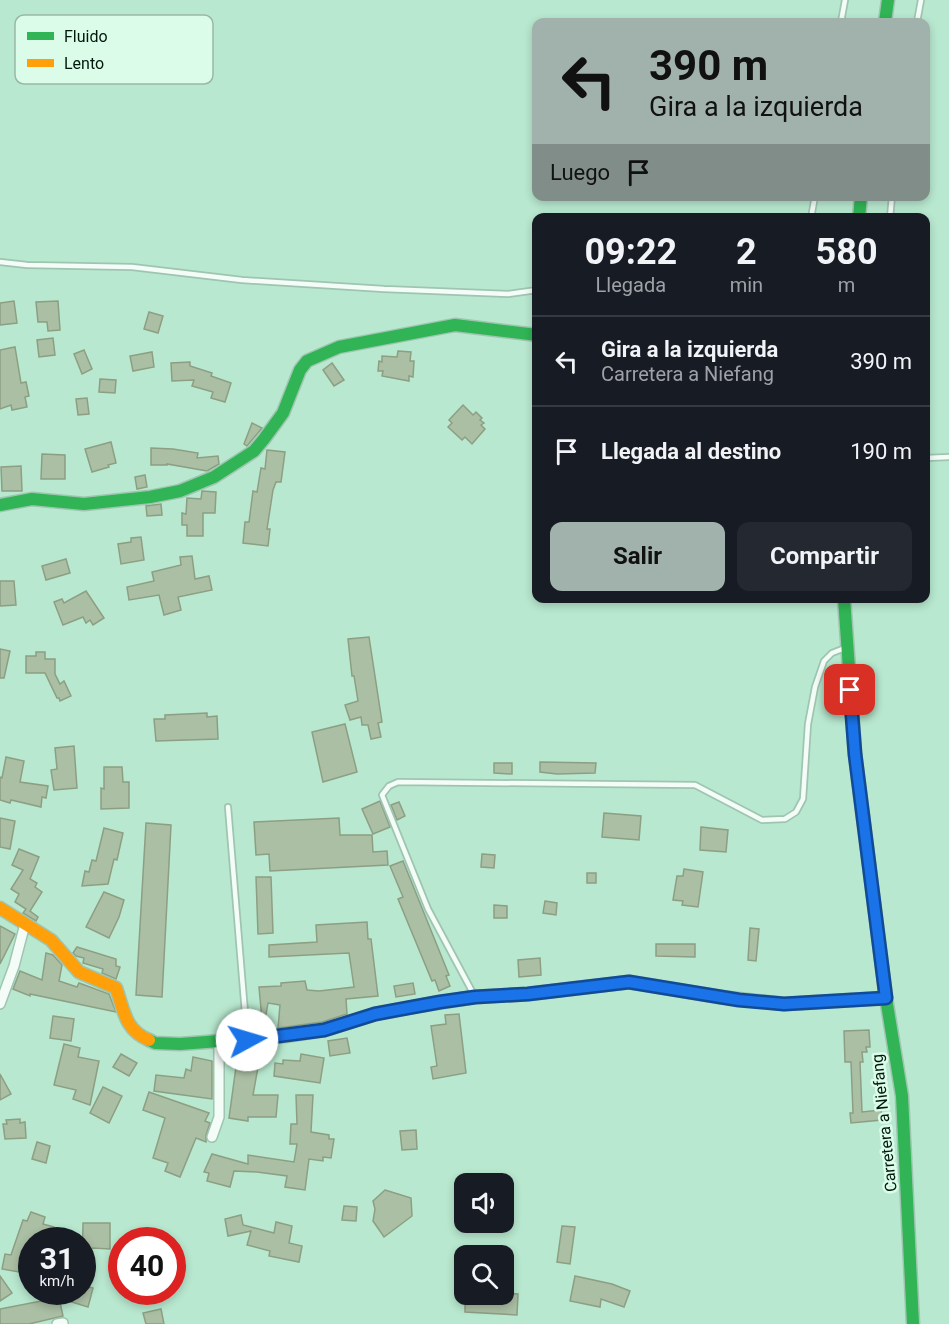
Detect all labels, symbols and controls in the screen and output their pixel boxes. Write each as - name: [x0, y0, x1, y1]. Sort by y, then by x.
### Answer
- legend: [15, 15, 213, 84]
- text: Fluido: [64, 27, 108, 46]
- text: 390 m: [649, 41, 768, 90]
- icon: left: [550, 42, 628, 120]
- text: Lento: [64, 54, 104, 73]
- text: Gira a la izquierda: [649, 91, 863, 123]
- icon: arrive: [622, 156, 655, 189]
- text: Luego: [550, 160, 610, 185]
- text: 09:22: [584, 231, 677, 273]
- text: 2: [736, 231, 757, 273]
- text: 580: [816, 231, 878, 273]
- text: Llegada: [596, 273, 666, 297]
- text: min: [730, 273, 763, 297]
- text: m: [838, 273, 855, 297]
- text: Gira a la izquierda: [601, 337, 778, 362]
- icon: left: [550, 345, 583, 378]
- text: 390 m: [850, 349, 912, 374]
- text: Carretera a Niefang: [601, 362, 774, 386]
- icon: arrive: [550, 435, 583, 468]
- text: Llegada al destino: [601, 439, 781, 464]
- text: 190 m: [850, 439, 912, 464]
- button: Salir: [550, 522, 725, 591]
- button: Compartir: [737, 522, 912, 591]
- pin: [824, 664, 875, 715]
- icon: arrive: [833, 673, 866, 706]
- position arrow: [215, 1008, 279, 1072]
- street label: Carretera a Niefang: [867, 1053, 901, 1193]
- map controls: [454, 1173, 514, 1305]
- button: sound: [454, 1173, 514, 1233]
- speed limit sign: 40: [108, 1227, 186, 1305]
- text: 31: [40, 1241, 74, 1276]
- button: search: [454, 1245, 514, 1305]
- text: km/h: [39, 1272, 75, 1290]

